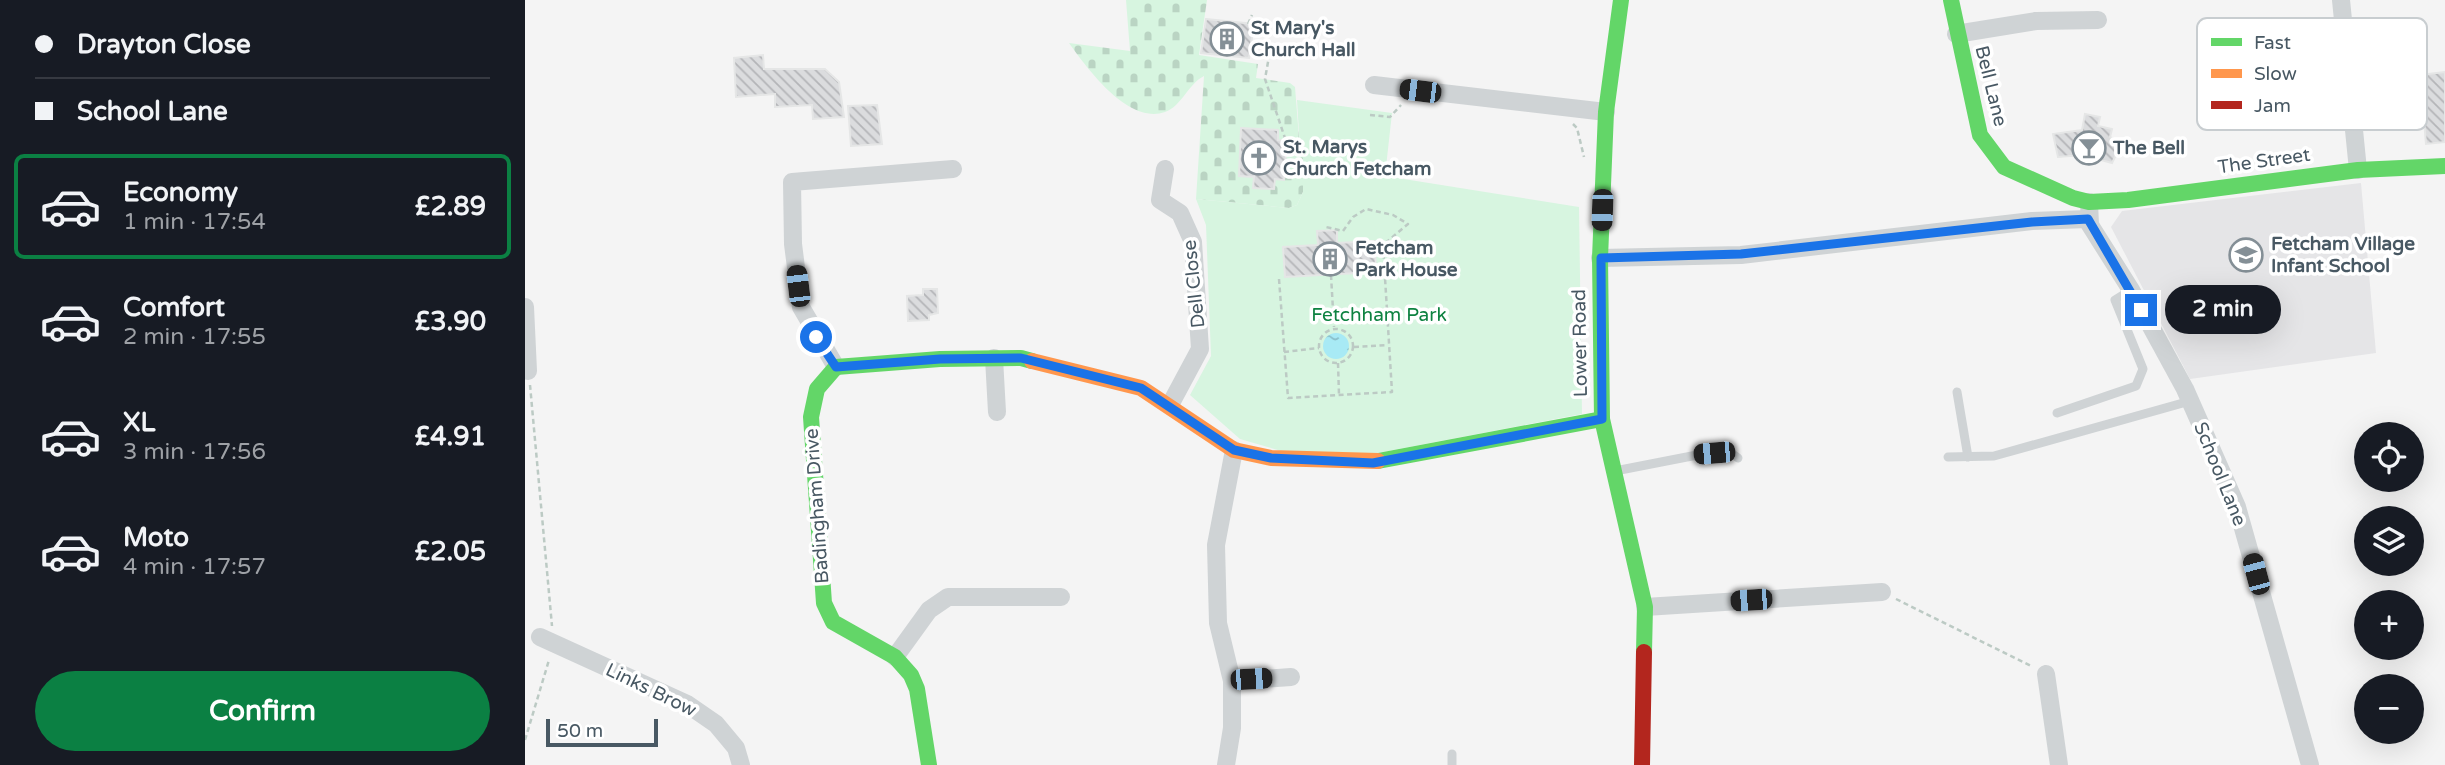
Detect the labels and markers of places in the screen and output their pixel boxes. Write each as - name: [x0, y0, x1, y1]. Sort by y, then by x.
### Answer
- place label: St Mary's Church Hall: [1251, 17, 1355, 61]
- building icon: St Mary's Church Hall: [1208, 20, 1246, 58]
- bar icon: The Bell: [2070, 129, 2108, 167]
- place label: St. Marys Church Fetcham: [1283, 136, 1431, 180]
- place label: The Bell: [2112, 137, 2185, 159]
- church icon: St. Marys Church Fetcham: [1240, 139, 1278, 177]
- place label: Fetcham Village Infant School: [2271, 233, 2415, 277]
- school or university icon: Fetcham Village Infant School: [2227, 236, 2265, 274]
- place label: Fetcham Park House: [1355, 237, 1458, 281]
- building icon: Fetcham Park House: [1311, 240, 1349, 278]

